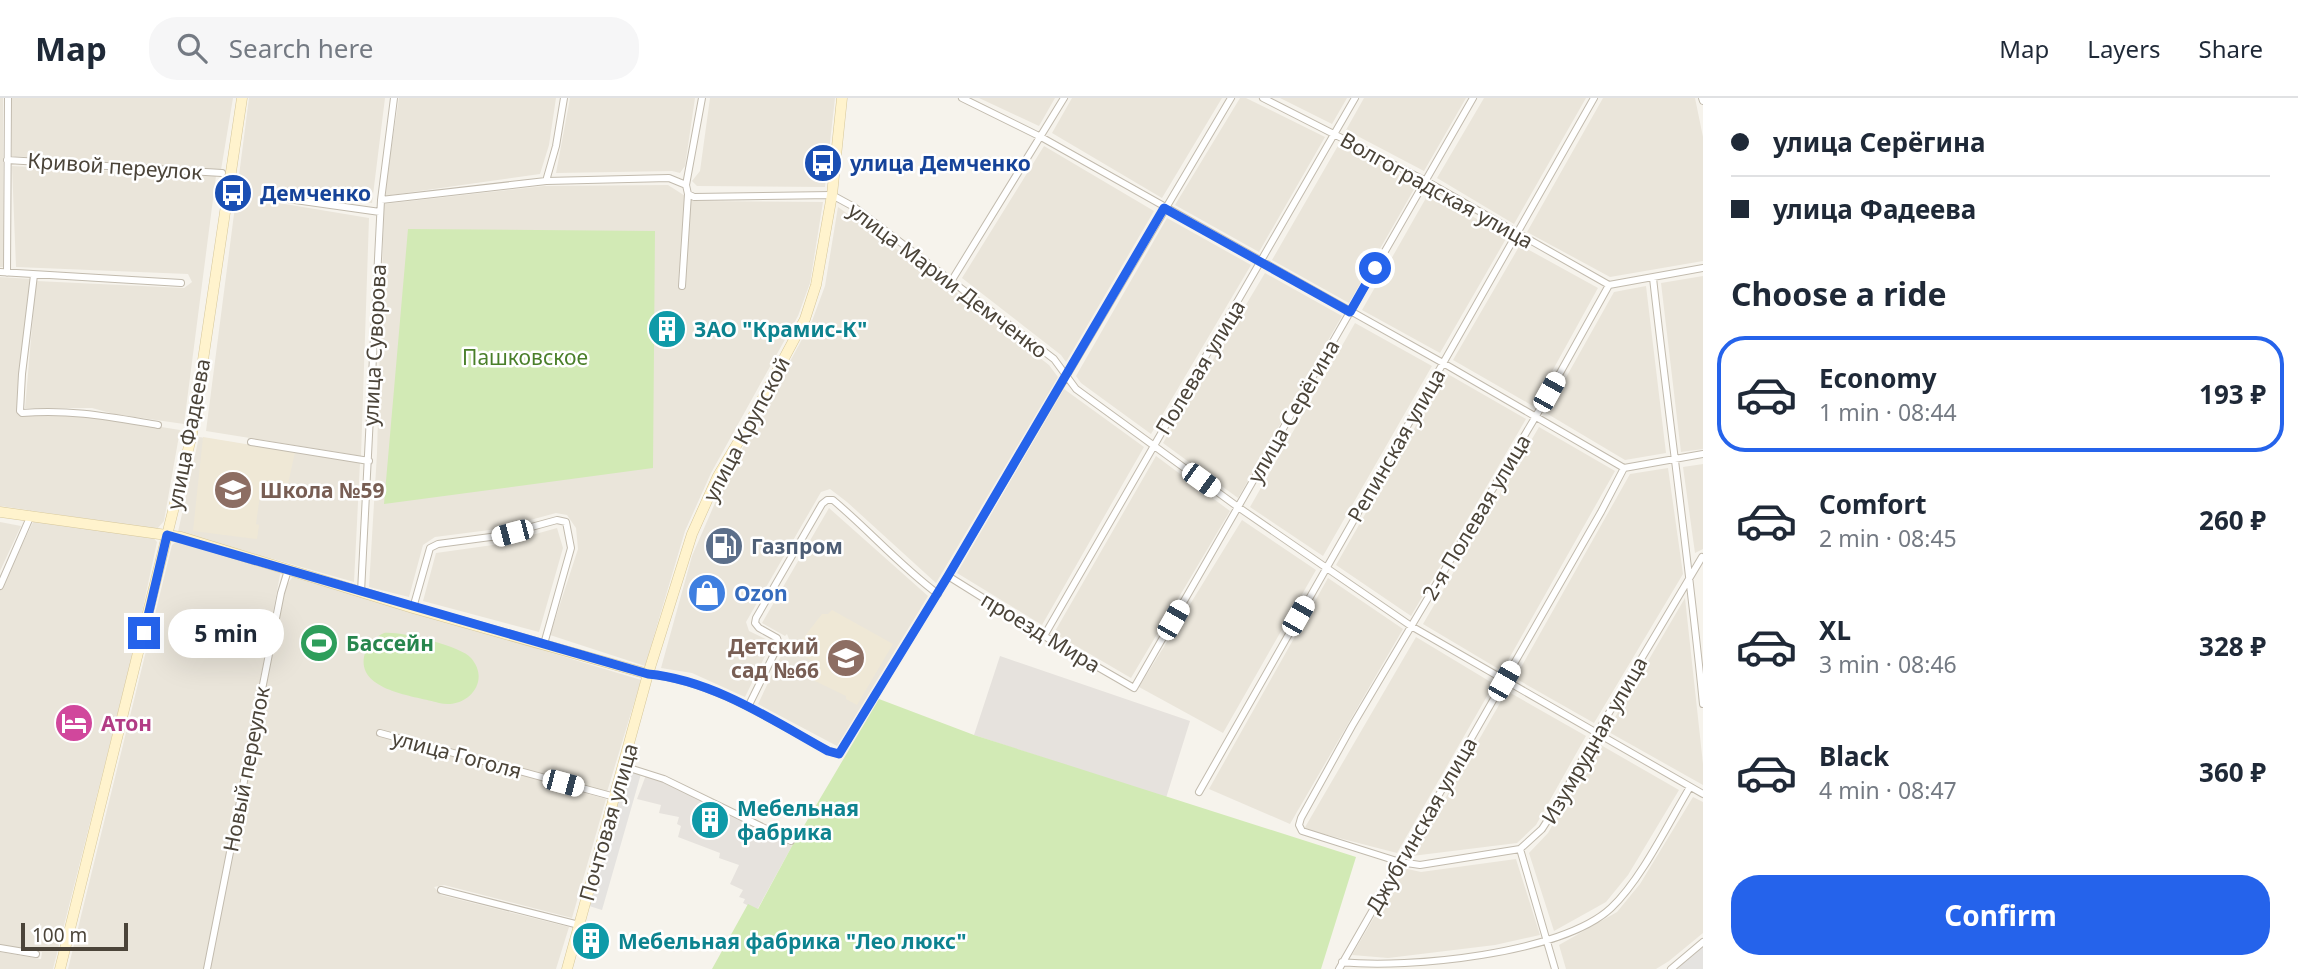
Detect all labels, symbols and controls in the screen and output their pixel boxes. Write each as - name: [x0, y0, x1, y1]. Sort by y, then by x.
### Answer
- search box: [149, 17, 639, 80]
- text: Map: [35, 26, 107, 71]
- icon: search: [173, 29, 211, 67]
- text: Search here: [229, 30, 373, 66]
- text: Map: [1999, 32, 2049, 65]
- text: Layers: [2087, 32, 2161, 65]
- text: Share: [2199, 32, 2263, 65]
- text: улица Серёгина: [1773, 124, 1986, 160]
- street label: Волгоградская улица: [1336, 125, 1538, 255]
- bus stop icon: улица Демченко: [802, 142, 844, 184]
- street label: Кривой переулок: [27, 146, 203, 186]
- place label: улица Демченко: [849, 149, 1031, 177]
- bus stop icon: Демченко: [212, 172, 254, 214]
- place label: Демченко: [260, 179, 371, 207]
- text: улица Фадеева: [1773, 191, 1976, 227]
- street label: улица Марии Демченко: [843, 196, 1053, 364]
- route start: [1359, 252, 1391, 284]
- street label: улица Суворова: [356, 263, 392, 427]
- text: Choose a ride: [1731, 272, 1947, 315]
- street label: Полевая улица: [1149, 294, 1251, 440]
- building icon: ЗАО "Крамис-К": [646, 308, 688, 350]
- place label: ЗАО "Крамис-К": [694, 315, 867, 343]
- street label: улица Серёгина: [1241, 334, 1345, 488]
- park label: Пашковское: [462, 343, 588, 371]
- street label: улица Крупской: [696, 352, 796, 506]
- street label: улица Фадеева: [160, 356, 216, 512]
- text: Economy: [1819, 360, 1937, 396]
- street label: Репинская улица: [1341, 363, 1451, 527]
- icon: car: [1735, 363, 1798, 426]
- car: [1530, 369, 1569, 415]
- text: 193 ₽: [2199, 376, 2266, 412]
- text: 1 min · 08:44: [1819, 396, 1957, 428]
- street label: 2-я Полевая улица: [1415, 429, 1537, 605]
- car: [1178, 459, 1225, 501]
- school or university icon: Школа №59: [212, 469, 254, 511]
- place label: Школа №59: [260, 476, 385, 504]
- text: Comfort: [1819, 486, 1927, 522]
- icon: car: [1735, 489, 1798, 552]
- text: 260 ₽: [2199, 502, 2266, 538]
- car: [489, 517, 536, 549]
- text: 2 min · 08:45: [1819, 522, 1957, 554]
- fuel station icon: Газпром: [703, 525, 745, 567]
- place label: Газпром: [751, 532, 843, 560]
- shop icon: Ozon: [686, 572, 728, 614]
- place label: Ozon: [734, 579, 788, 607]
- street label: проезд Мира: [976, 585, 1106, 679]
- car: [1279, 593, 1318, 639]
- car: [1154, 597, 1193, 643]
- callout: 5 min: [168, 608, 284, 658]
- text: XL: [1819, 612, 1851, 648]
- icon: car: [1735, 615, 1798, 678]
- route end: [128, 617, 160, 649]
- text: 5 min: [194, 617, 258, 649]
- sports icon: Бассейн: [298, 622, 340, 664]
- text: 328 ₽: [2199, 628, 2266, 664]
- place label: Бассейн: [346, 629, 434, 657]
- place label: Детский сад №66: [728, 632, 819, 684]
- school or university icon: Детский сад №66: [825, 637, 867, 679]
- text: 3 min · 08:46: [1819, 648, 1957, 680]
- street label: Изумрудная улица: [1535, 651, 1653, 829]
- car: [1485, 658, 1524, 704]
- street label: Новый переулок: [216, 684, 276, 854]
- hotel icon: Атон: [53, 702, 95, 744]
- place label: Атон: [101, 709, 152, 737]
- street label: улица Гоголя: [389, 723, 525, 785]
- street label: Джубгинская улица: [1359, 732, 1483, 918]
- text: Black: [1819, 738, 1889, 774]
- street label: Почтовая улица: [572, 740, 644, 904]
- icon: car: [1735, 741, 1798, 804]
- text: 360 ₽: [2199, 754, 2266, 790]
- car: [540, 767, 587, 799]
- text: 4 min · 08:47: [1819, 774, 1957, 806]
- place label: Мебельная фабрика: [737, 794, 859, 846]
- building icon: Мебельная фабрика: [689, 799, 731, 841]
- button: Confirm: [1731, 875, 2270, 955]
- scale bar: [21, 920, 128, 952]
- building icon: Мебельная фабрика "Лео люкс": [570, 920, 612, 962]
- text: 100 m: [32, 922, 87, 948]
- place label: Мебельная фабрика "Лео люкс": [618, 927, 967, 955]

